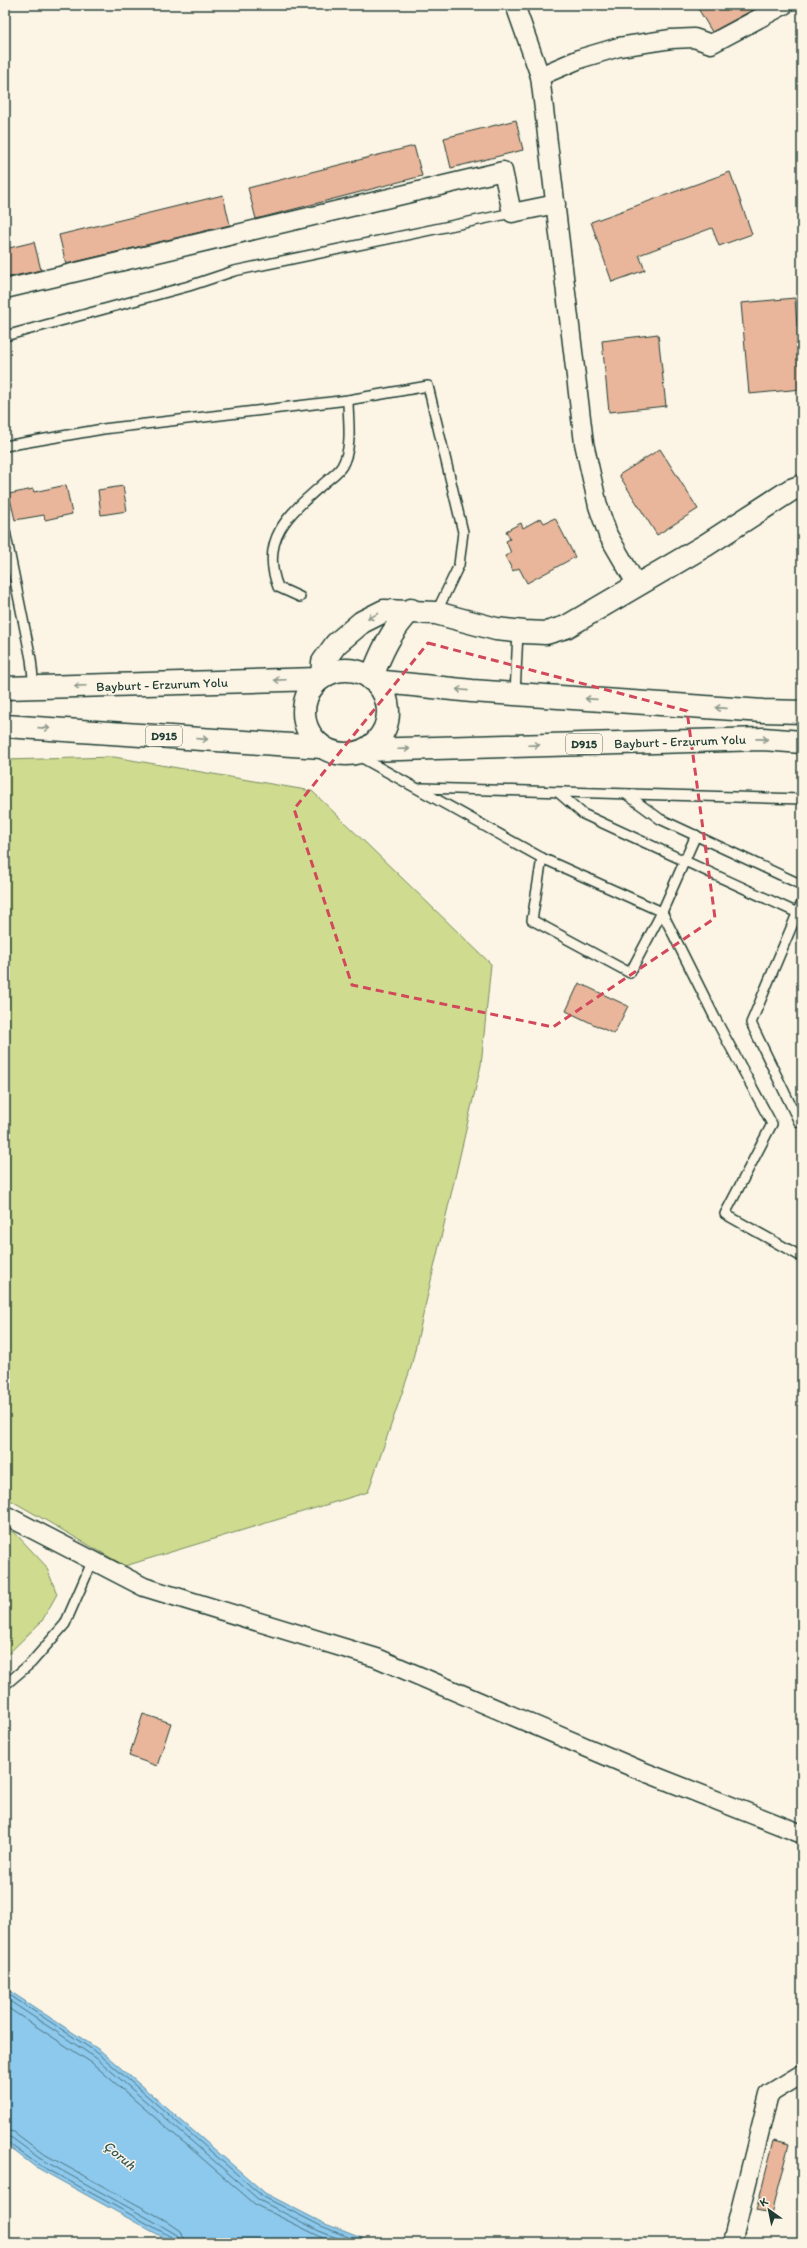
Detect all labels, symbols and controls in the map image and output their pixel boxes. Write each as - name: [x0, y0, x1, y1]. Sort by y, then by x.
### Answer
- one-way arrow: [367, 613, 379, 620]
- street label: Bayburt - Erzurum Yolu: [96, 675, 228, 694]
- one-way arrow: [274, 677, 287, 684]
- one-way arrow: [74, 682, 87, 690]
- one-way arrow: [456, 686, 469, 694]
- one-way arrow: [585, 696, 598, 703]
- one-way arrow: [715, 705, 728, 712]
- one-way arrow: [37, 724, 50, 731]
- road number: D915: [146, 726, 182, 746]
- street label: Bayburt - Erzurum Yolu: [614, 732, 746, 751]
- road number: D915: [566, 734, 602, 754]
- one-way arrow: [195, 735, 208, 742]
- one-way arrow: [755, 736, 768, 743]
- one-way arrow: [527, 741, 540, 749]
- one-way arrow: [397, 745, 410, 753]
- water label: Çoruh: [100, 2137, 140, 2174]
- north arrow: [749, 2190, 789, 2230]
- text: K: [757, 2194, 771, 2209]

